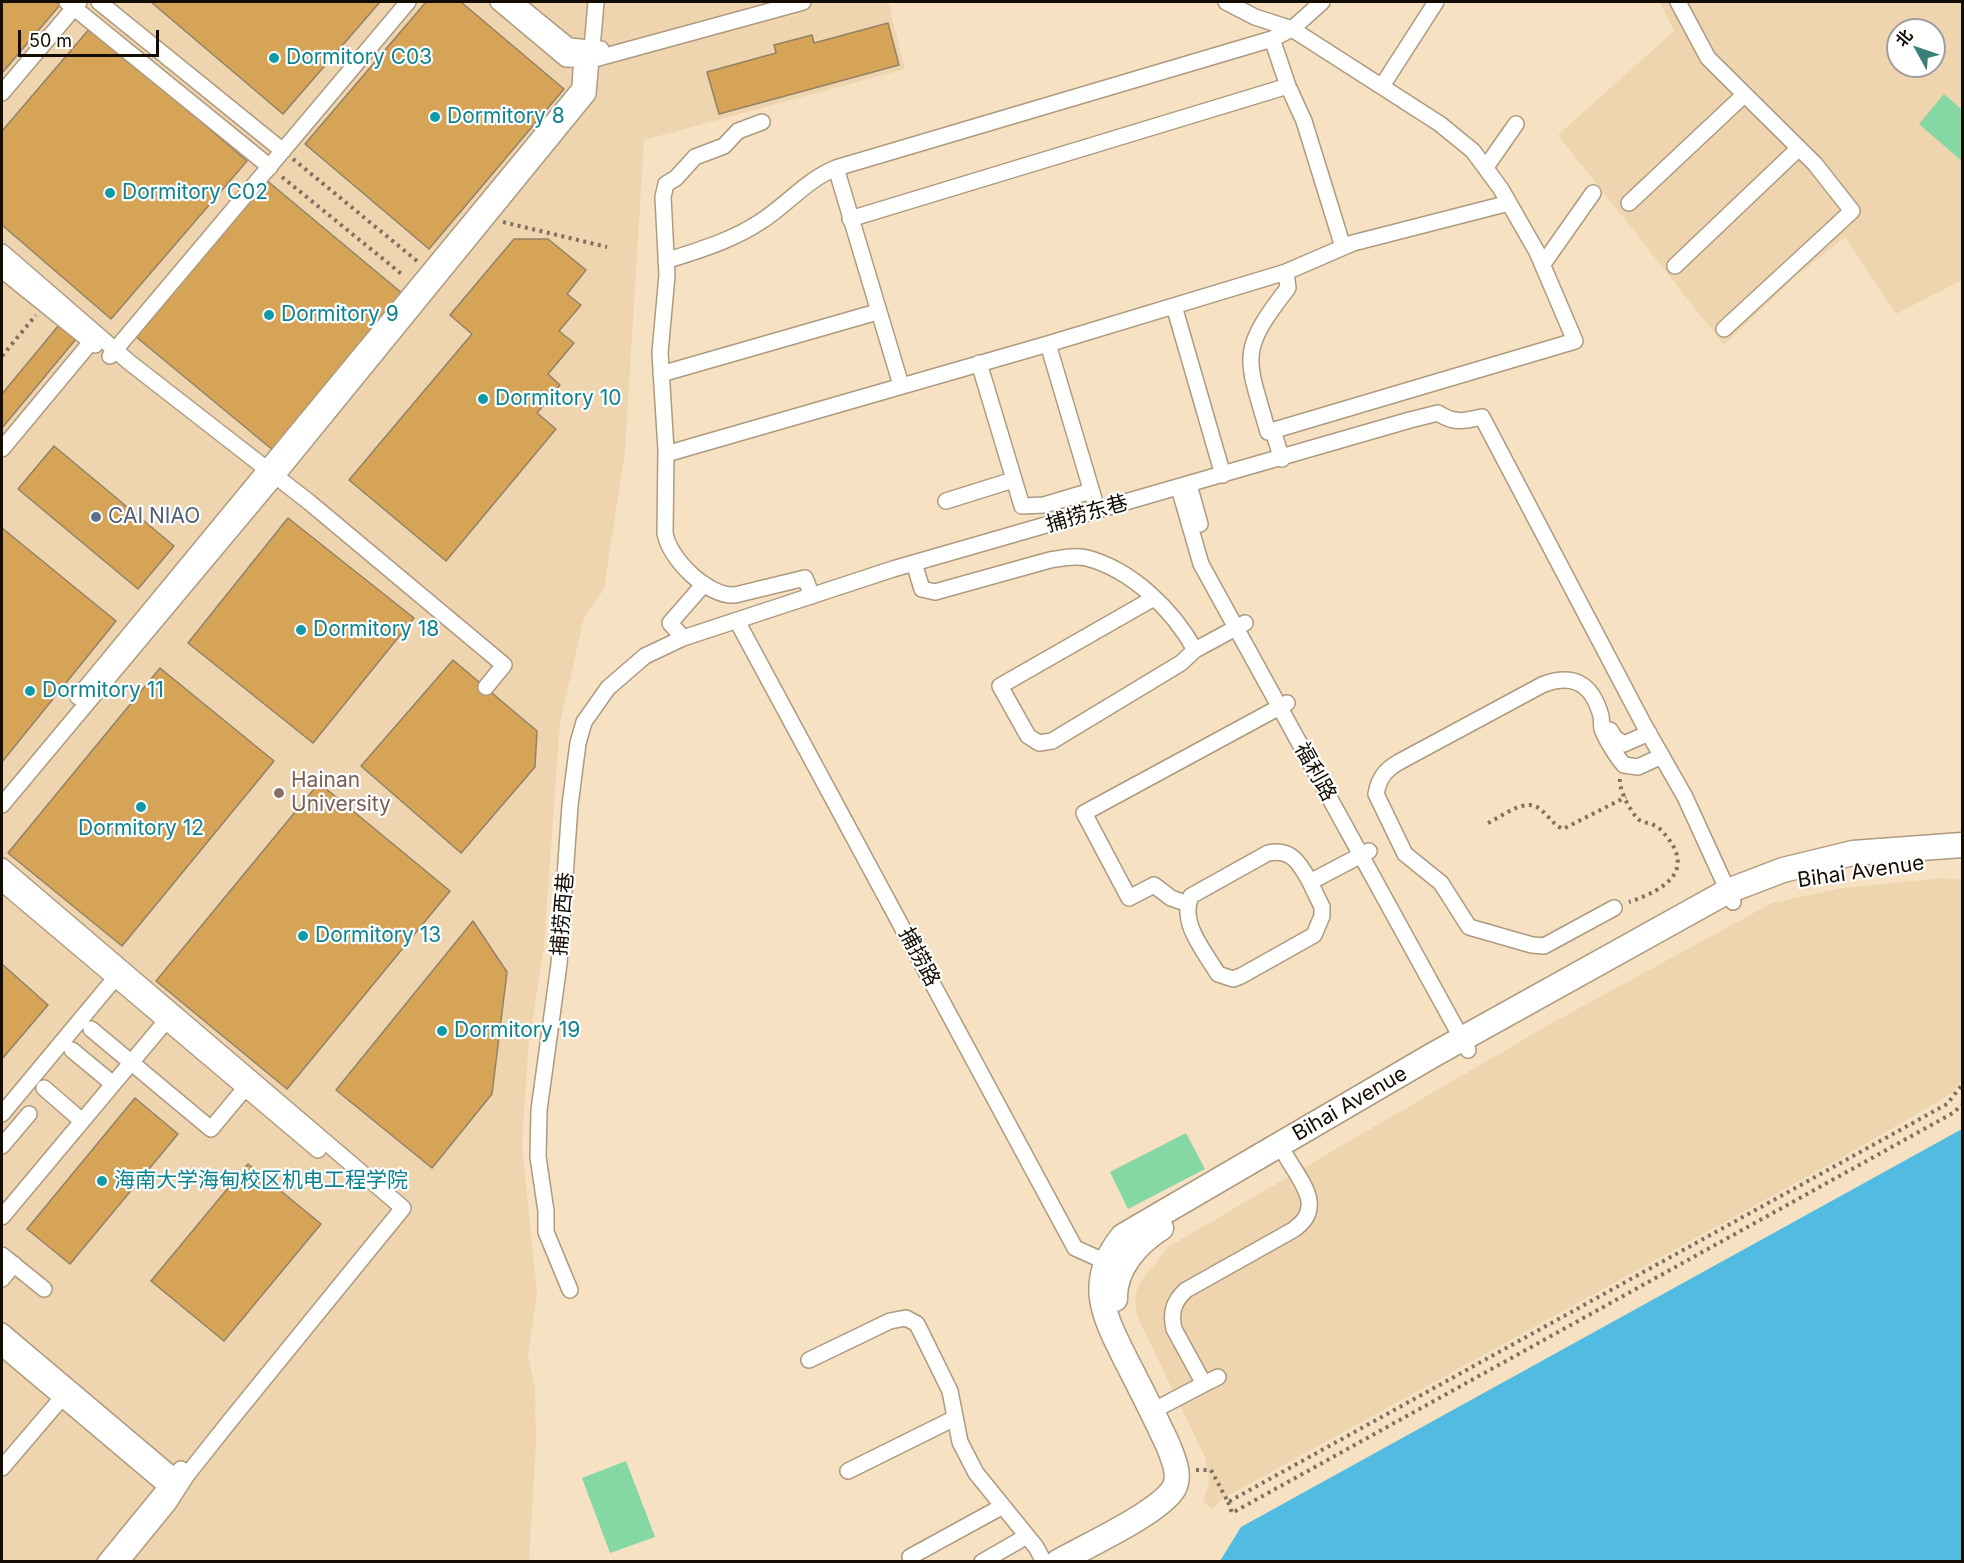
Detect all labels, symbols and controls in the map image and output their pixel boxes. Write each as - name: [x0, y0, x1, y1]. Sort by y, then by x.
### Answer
- scale bar: [21, 18, 162, 56]
- north arrow: [1886, 18, 1946, 78]
- text: 北: [1891, 25, 1917, 50]
- text: 50 m: [29, 30, 72, 51]
- place label: Dormitory C03: [286, 45, 432, 71]
- marker: Dormitory C03: [267, 51, 281, 65]
- place label: Dormitory 8: [447, 104, 565, 130]
- marker: Dormitory 8: [428, 110, 442, 124]
- place label: Dormitory C02: [122, 180, 268, 206]
- marker: Dormitory C02: [103, 186, 117, 200]
- place label: Dormitory 9: [281, 302, 399, 328]
- marker: Dormitory 9: [262, 308, 276, 322]
- place label: Dormitory 10: [495, 386, 621, 412]
- marker: Dormitory 10: [476, 392, 490, 406]
- street label: 捕捞东巷: [1043, 490, 1131, 538]
- place label: CAI NIAO: [108, 504, 200, 530]
- marker: CAI NIAO: [89, 510, 103, 524]
- place label: Dormitory 18: [313, 617, 439, 643]
- marker: Dormitory 18: [294, 623, 308, 637]
- place label: Dormitory 11: [42, 678, 164, 704]
- marker: Dormitory 11: [23, 684, 37, 698]
- street label: 福利路: [1289, 738, 1341, 806]
- place label: Hainan University: [291, 768, 391, 818]
- marker: Hainan University: [272, 786, 286, 800]
- marker: Dormitory 12: [134, 800, 148, 814]
- place label: Dormitory 12: [78, 816, 204, 842]
- street label: Bihai Avenue: [1796, 851, 1926, 893]
- street label: 捕捞西巷: [547, 871, 579, 957]
- place label: Dormitory 13: [315, 923, 441, 949]
- street label: 捕捞路: [893, 923, 945, 991]
- marker: Dormitory 13: [296, 929, 310, 943]
- place label: Dormitory 19: [454, 1018, 580, 1044]
- marker: Dormitory 19: [435, 1024, 449, 1038]
- street label: Bihai Avenue: [1288, 1061, 1412, 1147]
- place label: 海南大学海甸校区机电工程学院: [114, 1168, 408, 1194]
- marker: 海南大学海甸校区机电工程学院: [95, 1174, 109, 1188]

